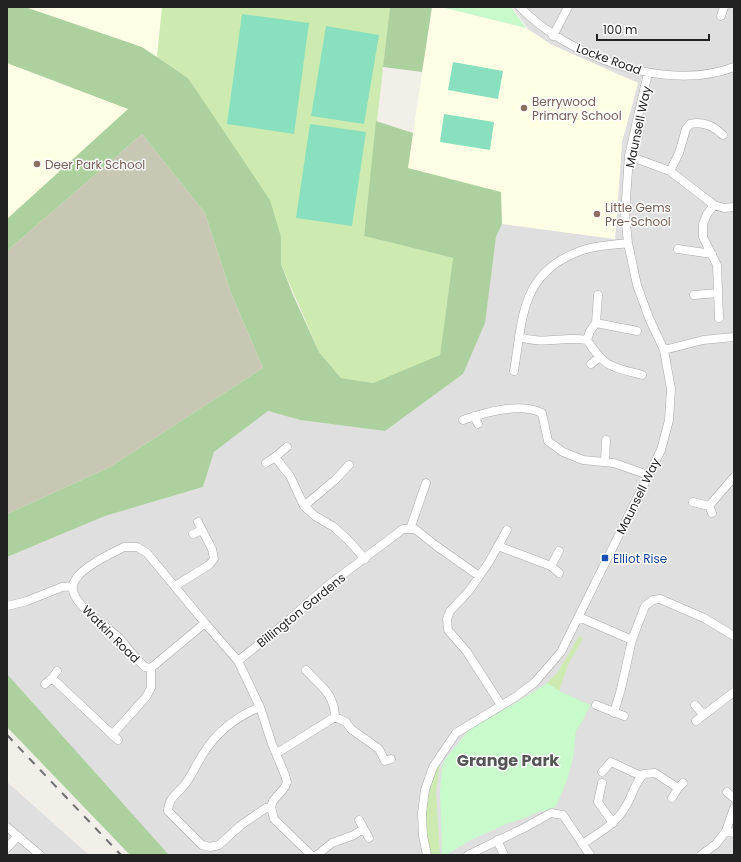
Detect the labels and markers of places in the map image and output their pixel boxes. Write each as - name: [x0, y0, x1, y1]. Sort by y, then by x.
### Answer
- place label: Berrywood Primary School: [532, 93, 622, 124]
- marker: Berrywood Primary School: [519, 103, 529, 113]
- place label: Deer Park School: [45, 156, 145, 173]
- marker: Deer Park School: [32, 159, 42, 169]
- place label: Little Gems Pre-School: [605, 199, 671, 230]
- marker: Little Gems Pre-School: [592, 209, 602, 219]
- place label: Elliot Rise: [613, 550, 667, 567]
- marker: Elliot Rise: [600, 553, 610, 563]

